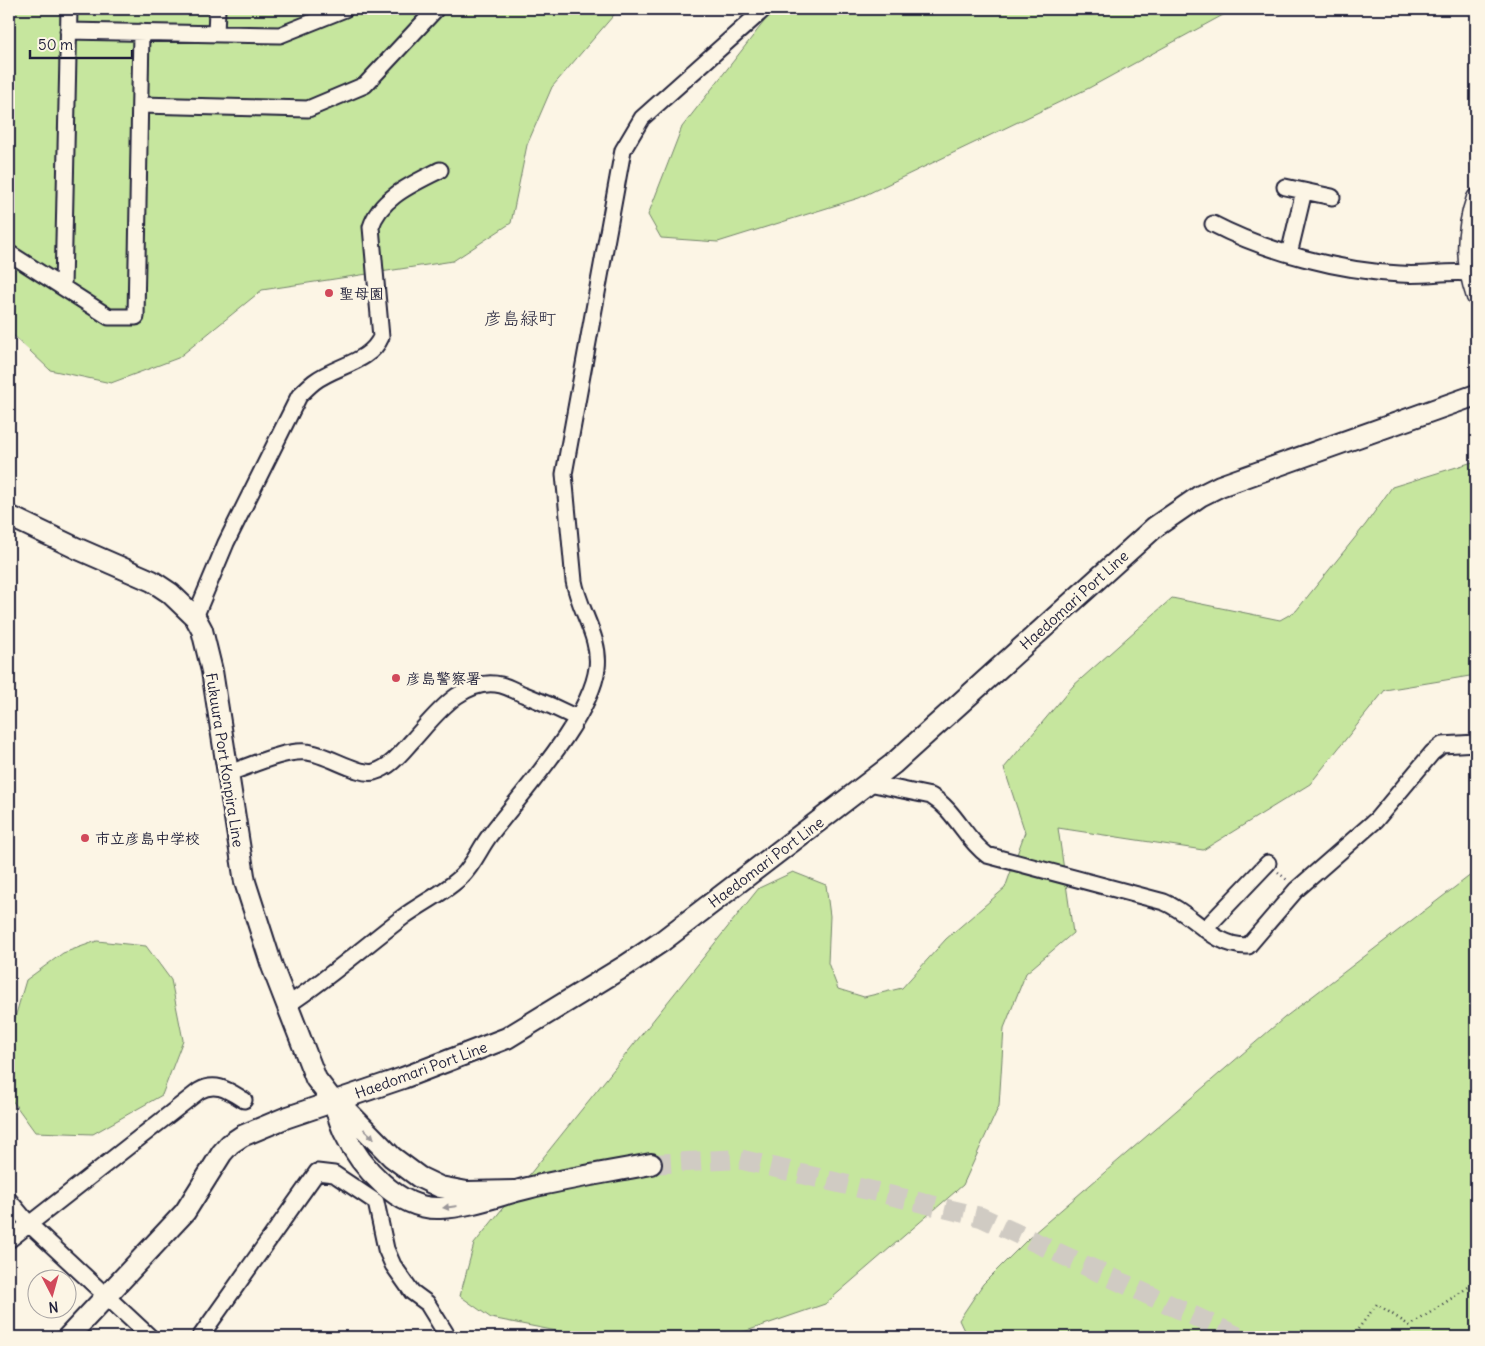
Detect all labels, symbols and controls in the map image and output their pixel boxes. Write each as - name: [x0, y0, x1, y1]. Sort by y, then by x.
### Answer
- scale bar: [30, 28, 132, 60]
- text: 50 m: [38, 35, 73, 54]
- place label: 聖母園: [339, 284, 384, 303]
- marker: 聖母園: [323, 287, 335, 299]
- district label: 彦島緑町: [484, 307, 556, 330]
- street label: Haedomari Port Line: [1016, 546, 1132, 654]
- place label: 彦島警察署: [406, 669, 481, 688]
- street label: Fukuura Port Konpira Line: [202, 671, 248, 849]
- marker: 彦島警察署: [390, 672, 402, 684]
- street label: Haedomari Port Line: [705, 812, 827, 912]
- place label: 市立彦島中学校: [95, 829, 200, 848]
- marker: 市立彦島中学校: [79, 832, 91, 844]
- street label: Haedomari Port Line: [352, 1037, 490, 1103]
- one-way arrow: [363, 1128, 375, 1140]
- one-way arrow: [442, 1203, 458, 1211]
- north arrow: [28, 1268, 78, 1318]
- text: N: [48, 1297, 59, 1316]

